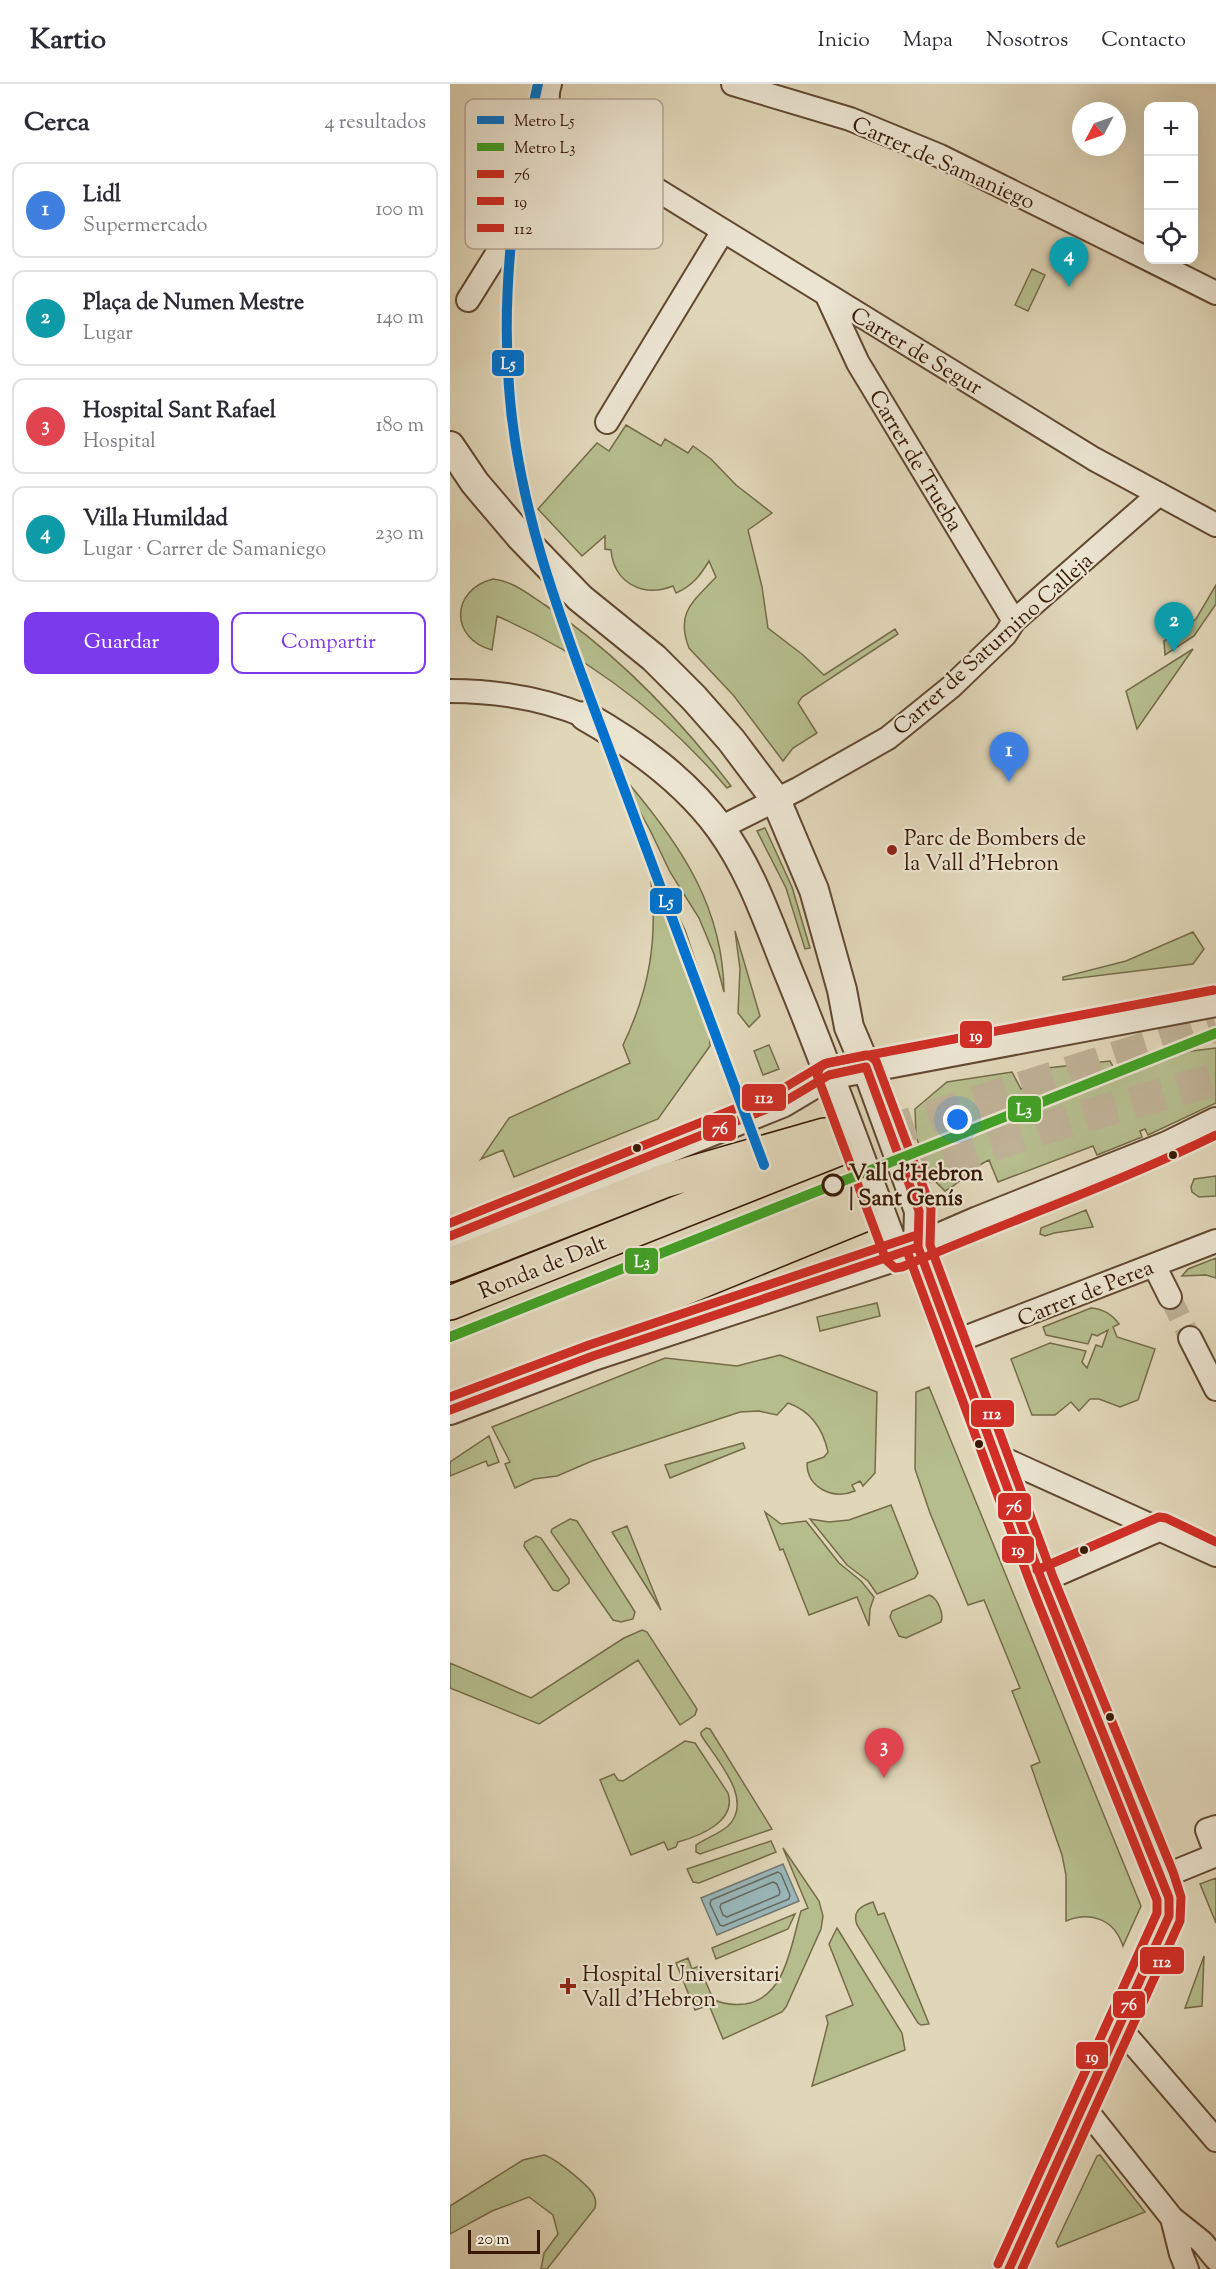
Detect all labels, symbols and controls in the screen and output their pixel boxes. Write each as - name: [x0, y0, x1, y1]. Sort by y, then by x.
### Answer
- text: Kartio: [30, 21, 106, 61]
- text: Inicio: [818, 26, 870, 56]
- text: Mapa: [903, 26, 953, 56]
- text: Nosotros: [986, 26, 1068, 56]
- text: Contacto: [1101, 26, 1186, 56]
- legend: [465, 99, 663, 249]
- north arrow: [1072, 102, 1126, 156]
- map controls: [1144, 102, 1198, 264]
- button: +: [1144, 102, 1198, 156]
- text: Cerca: [24, 105, 90, 142]
- text: 4 resultados: [324, 109, 426, 138]
- street label: Carrer de Samaniego: [846, 110, 1040, 220]
- text: Metro L5: [514, 111, 575, 134]
- text: Metro L3: [514, 138, 576, 161]
- button: −: [1144, 156, 1198, 210]
- text: 76: [514, 165, 530, 188]
- text: Lidl: [83, 180, 121, 212]
- text: 19: [514, 192, 527, 215]
- text: 1: [42, 196, 49, 225]
- text: 100 m: [375, 196, 424, 225]
- button: locate: [1144, 210, 1198, 264]
- text: Supermercado: [83, 212, 208, 241]
- text: 112: [514, 219, 533, 242]
- pin: 4: [1050, 238, 1088, 287]
- text: Plaça de Numen Mestre: [83, 288, 304, 320]
- street label: Carrer de Segur: [843, 300, 988, 405]
- text: 2: [41, 304, 50, 333]
- text: 140 m: [376, 304, 424, 333]
- text: Lugar: [83, 320, 133, 349]
- line badge: L5: [491, 349, 525, 377]
- text: L5: [500, 354, 516, 377]
- street label: Carrer de Trueba: [859, 384, 970, 539]
- text: Hospital Sant Rafael: [83, 396, 276, 428]
- text: 3: [41, 412, 50, 441]
- text: 180 m: [376, 412, 424, 441]
- text: Hospital: [83, 428, 156, 457]
- text: Villa Humildad: [83, 504, 228, 536]
- text: 4: [40, 520, 51, 549]
- text: 230 m: [375, 520, 424, 549]
- text: Lugar · Carrer de Samaniego: [83, 536, 326, 565]
- street label: Carrer de Saturnino Calleja: [887, 546, 1101, 744]
- pin: 2: [1154, 602, 1194, 652]
- button: Guardar: [24, 612, 219, 674]
- button: Compartir: [231, 612, 426, 674]
- pin: 1: [990, 732, 1028, 782]
- place label: Parc de Bombers de la Vall d'Hebron: [904, 824, 1086, 881]
- marker: Parc de Bombers de la Vall d'Hebron: [885, 843, 899, 857]
- line badge: L5: [649, 887, 683, 915]
- text: L5: [658, 892, 674, 915]
- line badge: 19: [959, 1020, 993, 1049]
- text: 19: [969, 1026, 983, 1049]
- line badge: 112: [741, 1083, 787, 1112]
- text: 112: [755, 1088, 774, 1111]
- line badge: L3: [1007, 1095, 1042, 1123]
- text: L3: [1016, 1100, 1033, 1123]
- your location: [943, 1105, 972, 1134]
- line badge: 76: [702, 1114, 737, 1142]
- text: 76: [712, 1119, 728, 1142]
- unlabelled marker: [631, 1142, 643, 1154]
- unlabelled marker: [1167, 1149, 1179, 1161]
- place label: Vall d’Hebron | Sant Genís: [849, 1159, 983, 1216]
- marker: Vall d’Hebron | Sant Genís: [822, 1174, 844, 1196]
- street label: Ronda de Dalt: [474, 1228, 612, 1309]
- line badge: L3: [624, 1247, 659, 1275]
- text: L3: [634, 1252, 651, 1275]
- street label: Carrer de Perea: [1013, 1253, 1159, 1337]
- line badge: 112: [970, 1399, 1015, 1428]
- text: 112: [983, 1404, 1002, 1427]
- unlabelled marker: [973, 1438, 985, 1450]
- line badge: 76: [997, 1492, 1032, 1521]
- text: 76: [1006, 1497, 1022, 1520]
- line badge: 19: [1001, 1535, 1035, 1564]
- text: 19: [1011, 1540, 1025, 1563]
- unlabelled marker: [1078, 1544, 1090, 1556]
- unlabelled marker: [1104, 1711, 1116, 1723]
- pin: 3: [864, 1728, 904, 1778]
- line badge: 112: [1139, 1946, 1185, 1975]
- text: 112: [1153, 1952, 1172, 1975]
- place label: Hospital Universitari Vall d'Hebron: [582, 1960, 780, 2017]
- marker: Hospital Universitari Vall d'Hebron: [559, 1977, 577, 1995]
- line badge: 76: [1112, 1990, 1146, 2019]
- text: 76: [1121, 1995, 1137, 2018]
- line badge: 19: [1075, 2041, 1109, 2070]
- text: 19: [1085, 2047, 1099, 2070]
- scale bar: [468, 2227, 540, 2254]
- text: 20 m: [477, 2229, 510, 2252]

